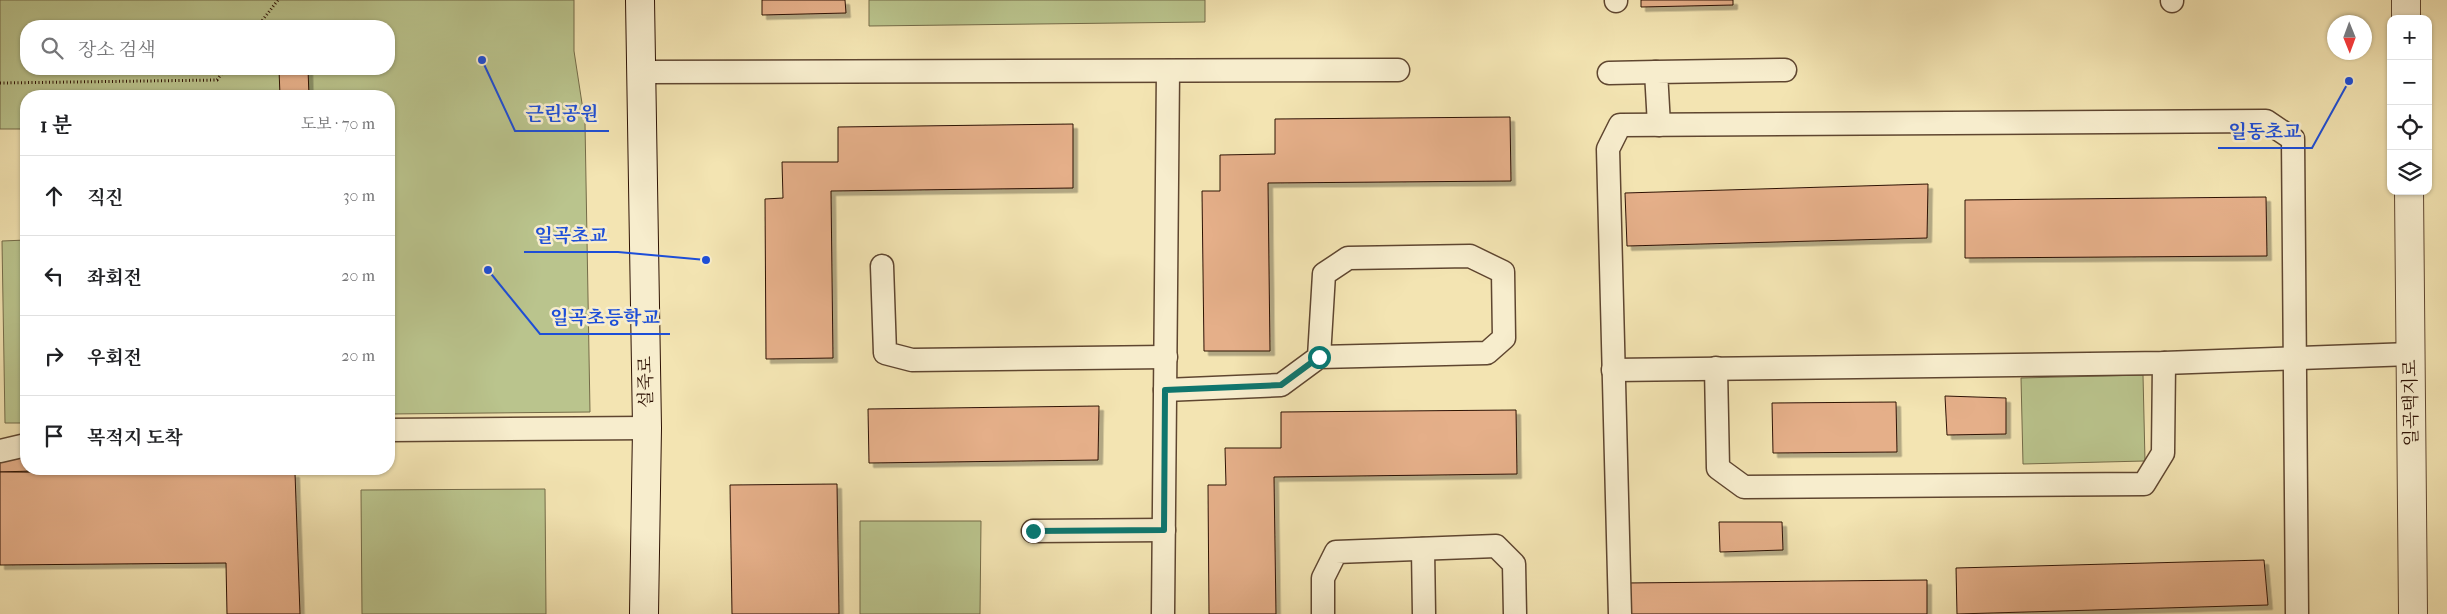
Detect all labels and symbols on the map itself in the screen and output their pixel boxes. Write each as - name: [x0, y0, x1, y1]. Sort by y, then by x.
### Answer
- north arrow: [2327, 15, 2372, 60]
- callout: 근린공원: [515, 97, 609, 131]
- text: 근린공원: [525, 103, 599, 125]
- callout: 일동초교: [2218, 114, 2312, 148]
- text: 일동초교: [2228, 121, 2302, 143]
- callout: 일곡초교: [524, 218, 618, 252]
- text: 일곡초교: [534, 225, 608, 247]
- callout: 일곡초등학교: [540, 300, 670, 334]
- text: 일곡초등학교: [550, 307, 660, 329]
- route start: [1308, 346, 1331, 369]
- street label: 설죽로: [635, 356, 657, 408]
- street label: 일곡택지로: [2400, 359, 2422, 447]
- route end: [1022, 520, 1045, 543]

